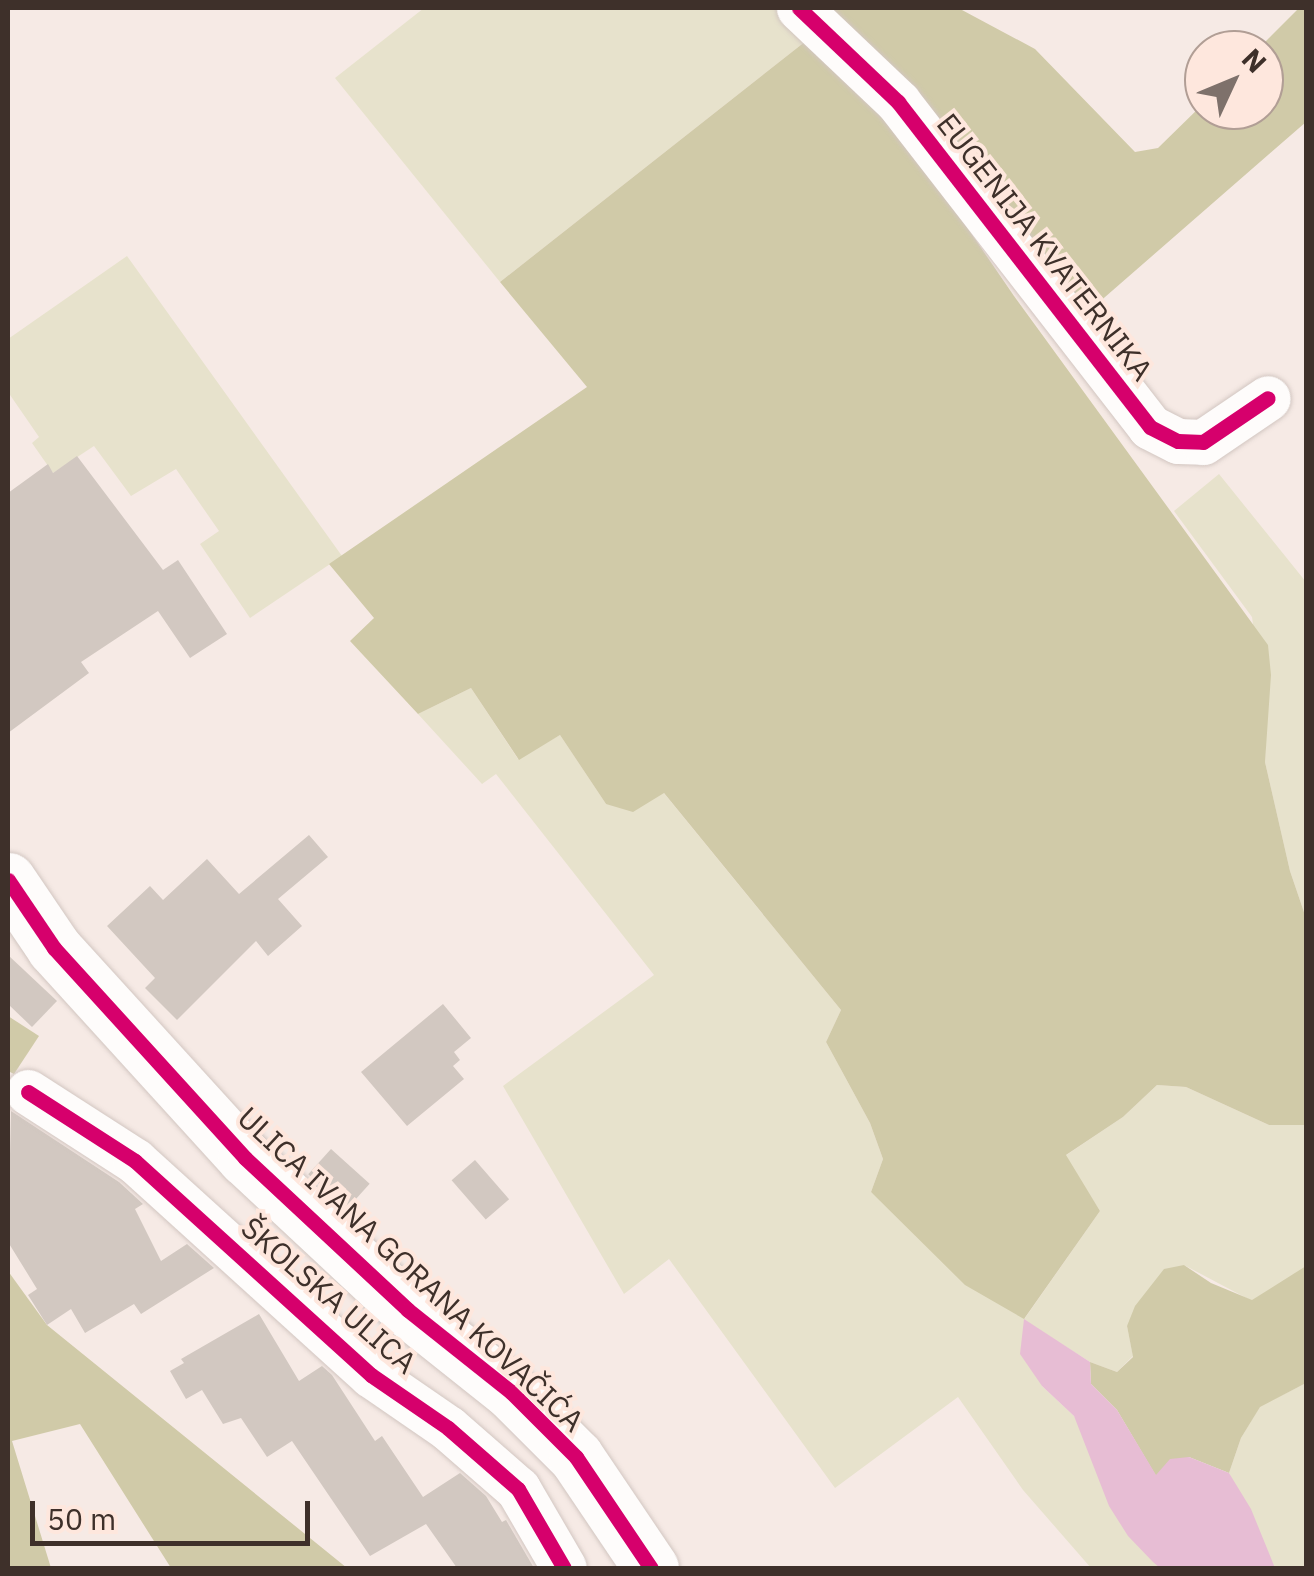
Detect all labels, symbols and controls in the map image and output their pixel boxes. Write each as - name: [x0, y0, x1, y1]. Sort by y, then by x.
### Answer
- north arrow: [1184, 30, 1284, 130]
- text: N: [1234, 40, 1275, 80]
- street label: EUGENIJA KVATERNIKA: [930, 106, 1160, 388]
- street label: ULICA IVANA GORANA KOVAČIĆA: [231, 1099, 591, 1439]
- street label: ŠKOLSKA ULICA: [234, 1209, 424, 1381]
- scale bar: [35, 1481, 315, 1543]
- text: 50 m: [47, 1499, 116, 1538]

